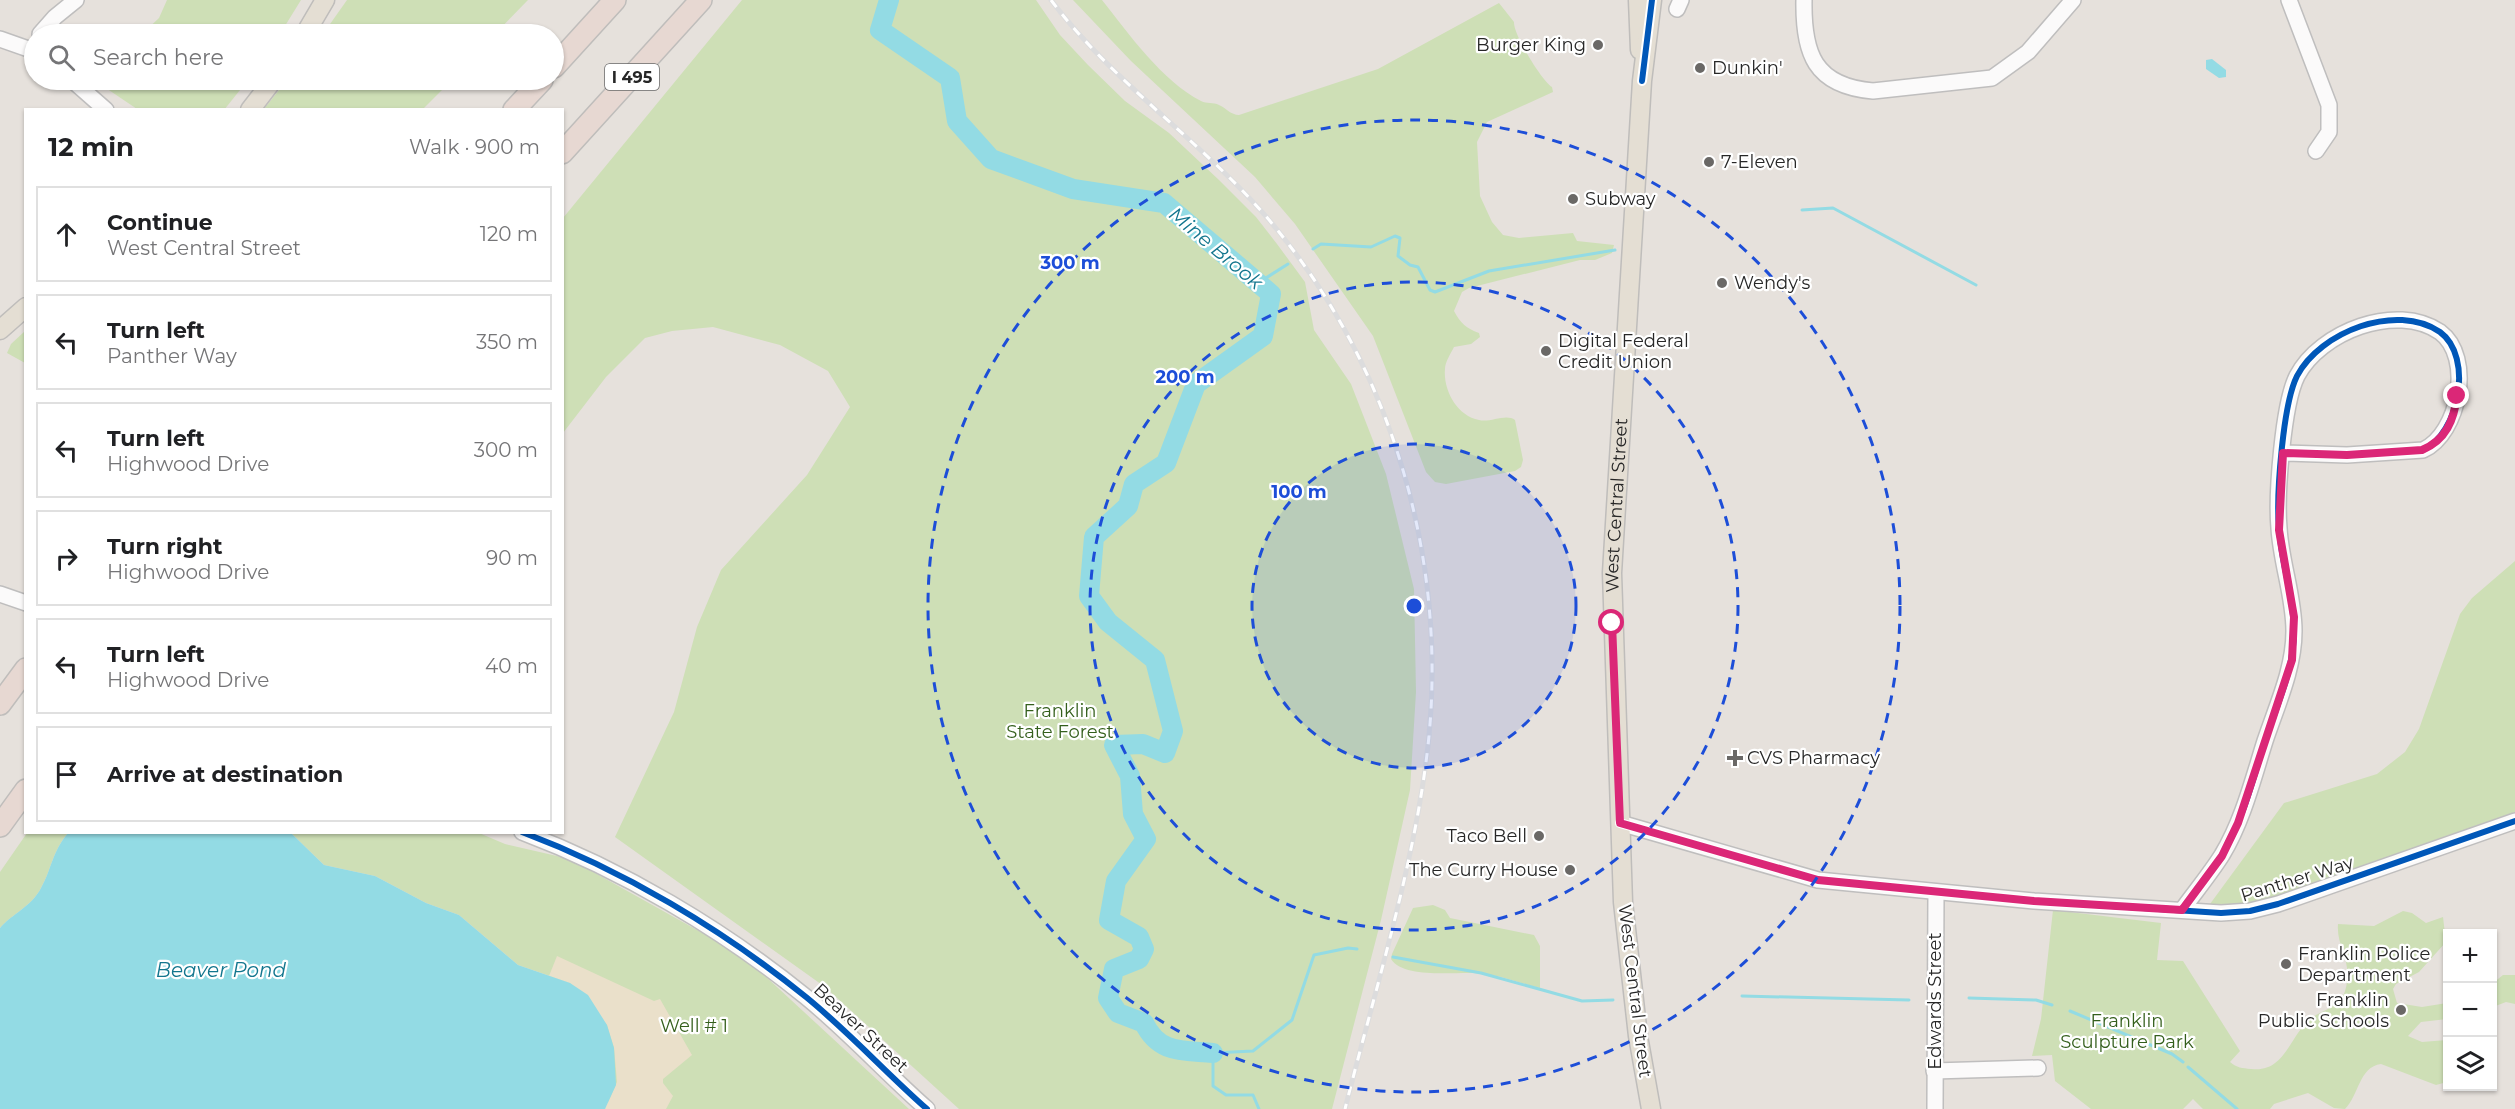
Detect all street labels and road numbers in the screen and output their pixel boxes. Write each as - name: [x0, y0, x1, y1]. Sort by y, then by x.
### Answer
- road number: I 495: [605, 64, 659, 90]
- street label: West Central Street: [1601, 417, 1632, 593]
- street label: Panther Way: [2238, 851, 2356, 907]
- street label: West Central Street: [1613, 903, 1657, 1079]
- street label: Edwards Street: [1924, 932, 1946, 1070]
- street label: Beaver Street: [809, 979, 913, 1077]

